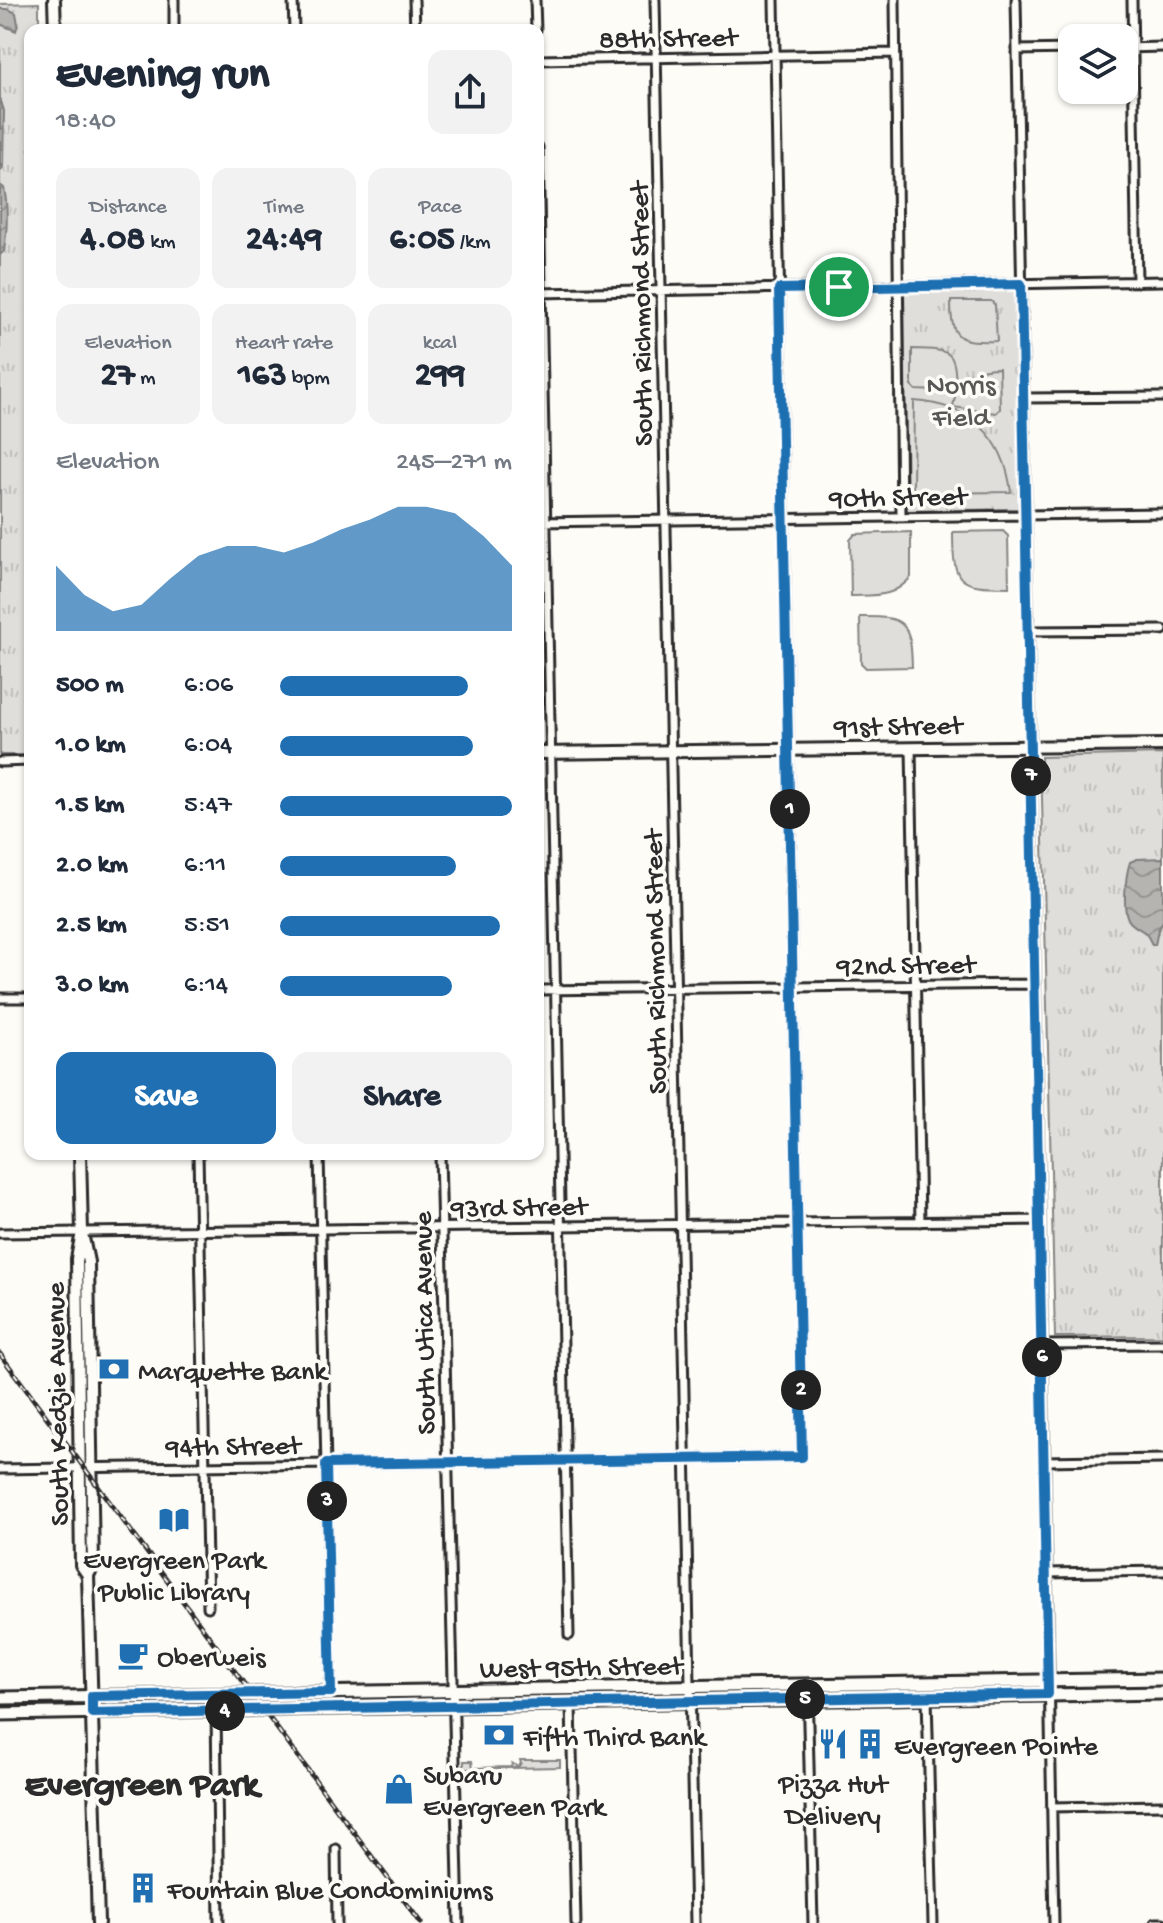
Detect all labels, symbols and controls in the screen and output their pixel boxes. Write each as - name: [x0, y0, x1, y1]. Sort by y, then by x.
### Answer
- street label: 88th Street: [599, 23, 740, 58]
- map controls: [1058, 24, 1138, 104]
- button: layers: [1058, 24, 1138, 104]
- button: share: [428, 50, 512, 134]
- text: Evening run: [56, 51, 269, 103]
- text: 18:40: [56, 107, 116, 138]
- street label: South Richmond Street: [625, 179, 662, 446]
- text: Distance: [89, 195, 167, 221]
- text: Time: [264, 195, 304, 221]
- text: Pace: [418, 195, 462, 221]
- text: 4.08: [80, 221, 145, 261]
- text: 24:49: [246, 221, 322, 261]
- text: 6:05: [389, 221, 455, 261]
- text: km: [145, 230, 176, 256]
- text: /km: [455, 230, 491, 256]
- pin: [805, 253, 873, 321]
- icon: arrive: [817, 265, 861, 309]
- text: Elevation: [84, 331, 172, 357]
- text: Heart rate: [235, 331, 333, 357]
- text: kcal: [423, 331, 457, 357]
- text: 27: [100, 357, 135, 397]
- text: 163: [238, 357, 287, 397]
- text: 299: [415, 357, 465, 397]
- text: m: [135, 366, 156, 392]
- text: bpm: [287, 366, 330, 392]
- park label: Norris Field: [926, 371, 996, 436]
- text: Elevation: [56, 448, 159, 479]
- text: 245–271 m: [396, 448, 512, 479]
- street label: 90th Street: [828, 482, 970, 517]
- text: 500 m: [56, 671, 124, 702]
- text: 6:06: [184, 671, 233, 702]
- street label: 91st Street: [833, 711, 965, 746]
- text: 1.0 km: [56, 731, 126, 762]
- text: 6:04: [184, 731, 232, 762]
- pin: 7: [1011, 756, 1051, 796]
- text: 7: [1025, 763, 1037, 789]
- pin: 1: [770, 789, 810, 829]
- text: 1.5 km: [56, 791, 125, 822]
- text: 5:47: [184, 791, 232, 822]
- text: 1: [786, 796, 794, 822]
- street label: South Richmond Street: [639, 827, 676, 1094]
- text: 2.0 km: [56, 851, 128, 882]
- text: 6:11: [184, 851, 226, 882]
- text: 2.5 km: [56, 911, 127, 942]
- text: 5:51: [184, 911, 230, 942]
- street label: 92nd Street: [835, 950, 978, 985]
- text: 3.0 km: [56, 971, 129, 1002]
- text: 6:14: [184, 971, 228, 1002]
- button: Save: [56, 1052, 276, 1144]
- button: Share: [292, 1052, 512, 1144]
- street label: 93rd Street: [450, 1192, 590, 1227]
- street label: South Utica Avenue: [408, 1210, 445, 1435]
- street label: South Kedzie Avenue: [41, 1281, 78, 1526]
- pin: 6: [1022, 1337, 1062, 1377]
- text: 6: [1036, 1344, 1048, 1370]
- bank icon: Marquette Bank: [97, 1352, 131, 1386]
- place label: Marquette Bank: [138, 1357, 329, 1390]
- pin: 2: [781, 1370, 821, 1410]
- text: 2: [796, 1377, 806, 1403]
- street label: 94th Street: [164, 1431, 303, 1466]
- pin: 3: [307, 1481, 347, 1521]
- text: 3: [321, 1488, 333, 1514]
- library icon: Evergreen Park Public Library: [157, 1503, 191, 1537]
- place label: Evergreen Park Public Library: [83, 1546, 268, 1611]
- cafe icon: Oberweis: [116, 1638, 150, 1672]
- place label: Oberweis: [157, 1643, 266, 1676]
- street label: West 95th Street: [479, 1651, 685, 1688]
- pin: 5: [785, 1679, 825, 1719]
- text: 5: [799, 1686, 811, 1712]
- pin: 4: [205, 1691, 245, 1731]
- text: 4: [220, 1698, 230, 1724]
- bank icon: Fifth Third Bank: [482, 1718, 516, 1752]
- place label: Fifth Third Bank: [522, 1723, 708, 1756]
- restaurant icon: Pizza Hut Delivery: [816, 1727, 850, 1761]
- building icon: Evergreen Pointe: [853, 1727, 887, 1761]
- place label: Evergreen Pointe: [894, 1732, 1099, 1765]
- place label: Subaru Evergreen Park: [423, 1761, 608, 1826]
- district label: Evergreen Park: [25, 1766, 263, 1809]
- place label: Pizza Hut Delivery: [778, 1770, 890, 1835]
- shop icon: Subaru Evergreen Park: [382, 1772, 416, 1806]
- building icon: Fountain Blue Condominiums: [126, 1871, 160, 1905]
- place label: Fountain Blue Condominiums: [166, 1876, 493, 1909]

